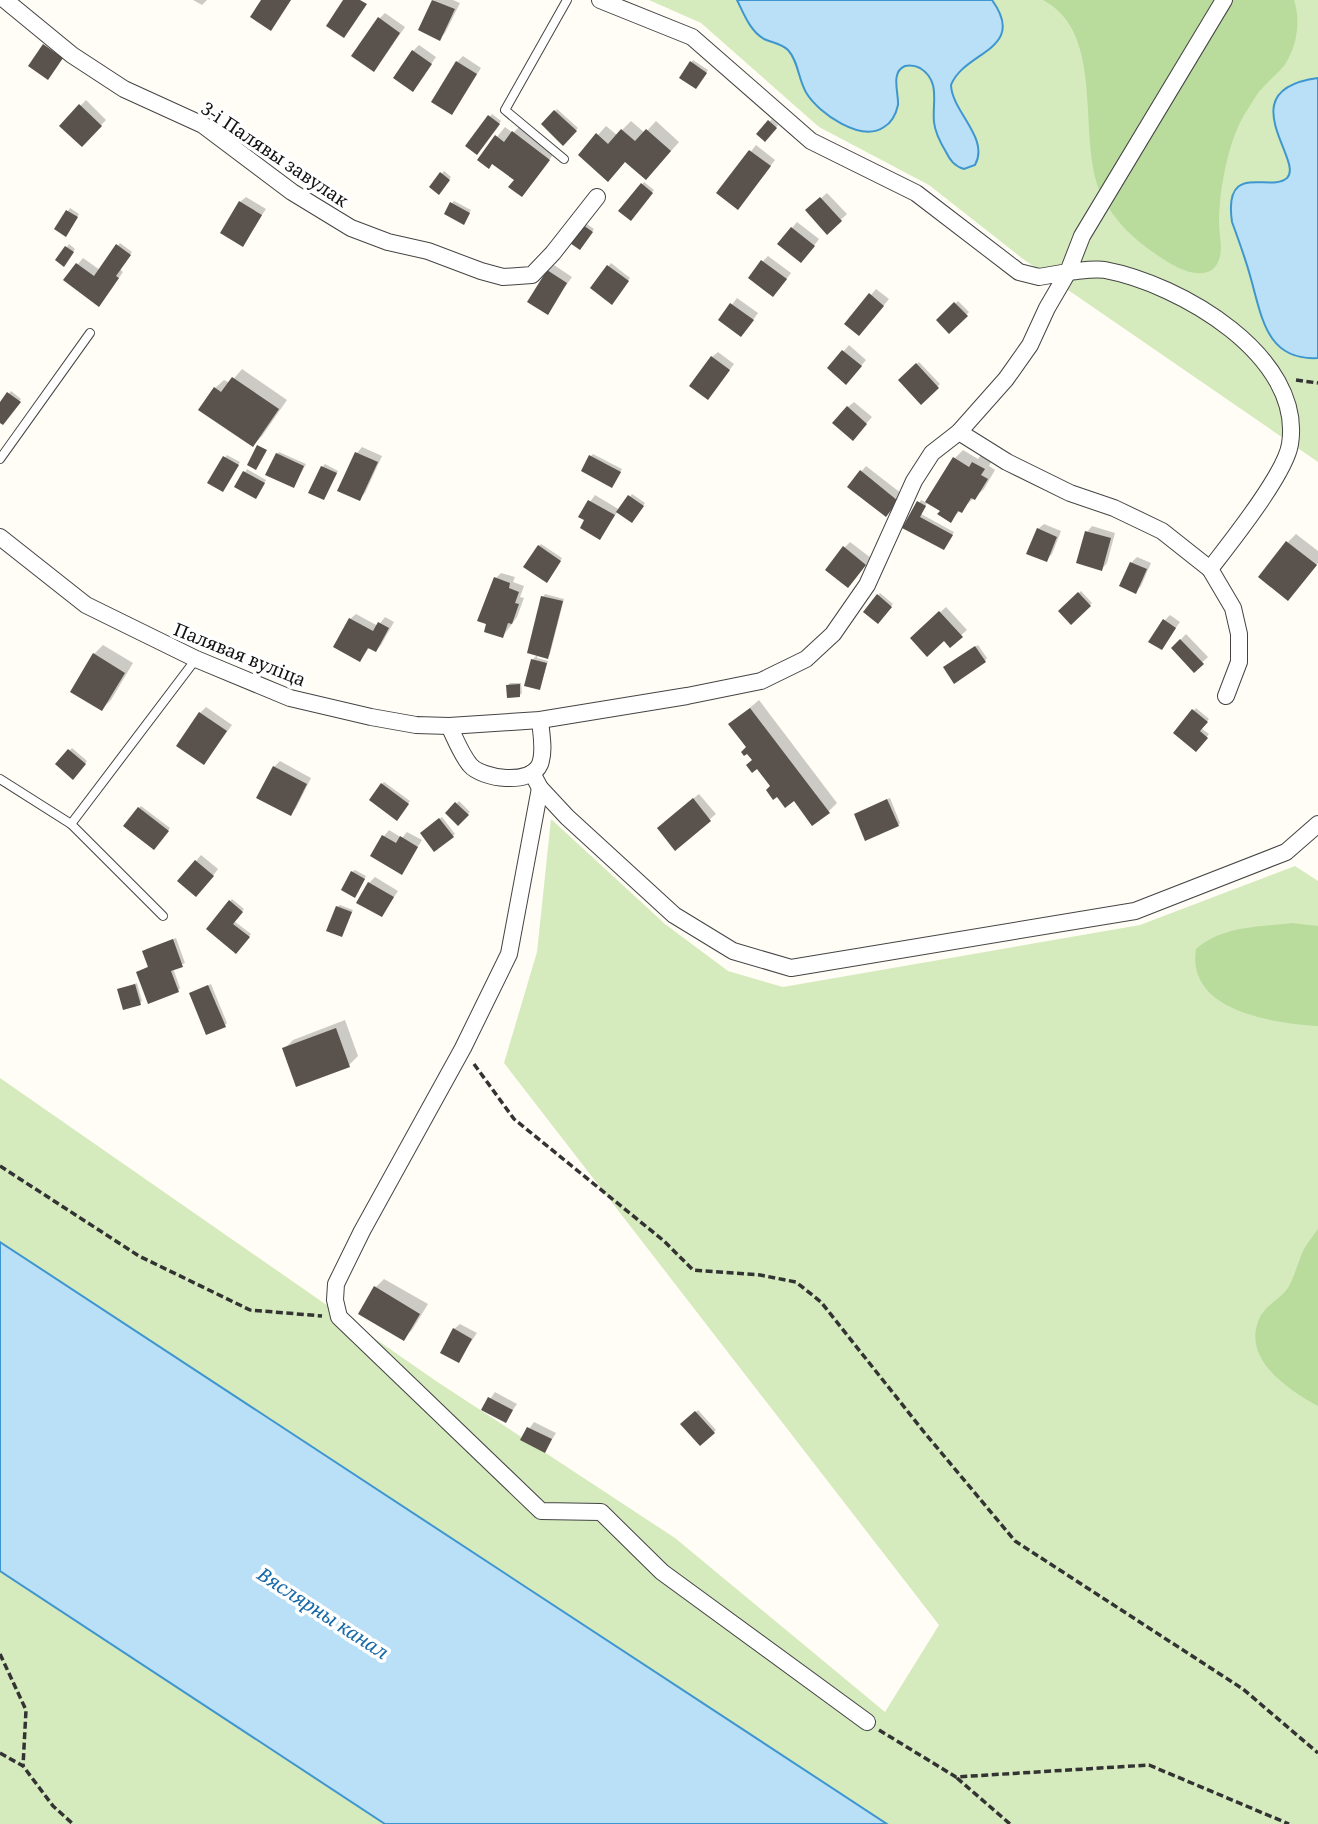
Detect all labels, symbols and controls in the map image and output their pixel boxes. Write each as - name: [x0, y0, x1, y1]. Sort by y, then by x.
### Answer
- street label: 3-і Палявы завулак: [197, 96, 354, 212]
- street label: Палявая вуліца: [170, 617, 310, 691]
- water label: Вяслярны канал: [252, 1560, 394, 1665]

